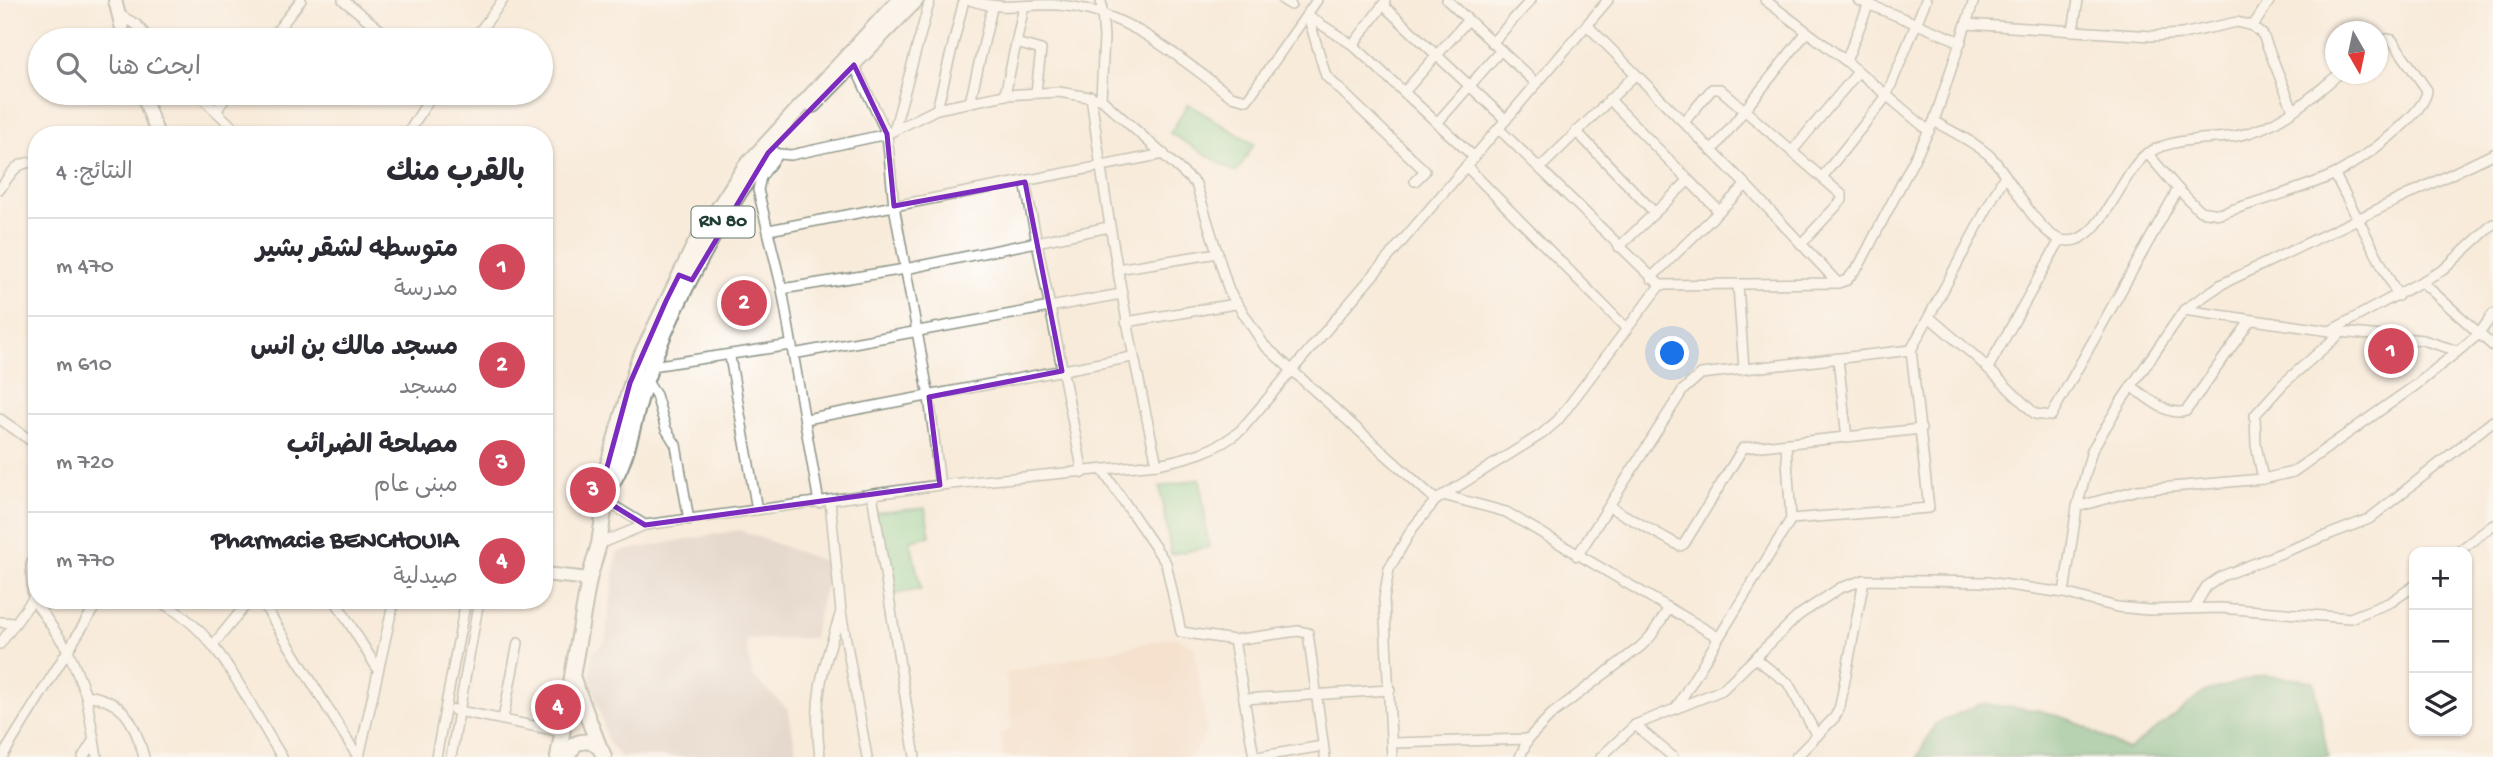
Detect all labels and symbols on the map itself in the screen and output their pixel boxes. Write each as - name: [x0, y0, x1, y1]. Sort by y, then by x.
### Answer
- north arrow: [2325, 21, 2388, 84]
- road number: RN 80: [692, 206, 754, 238]
- pin: 2: [721, 277, 767, 329]
- pin: 1: [2368, 325, 2414, 377]
- your location: [1655, 336, 1689, 370]
- pin: 3: [570, 464, 616, 516]
- pin: 4: [535, 681, 581, 733]

